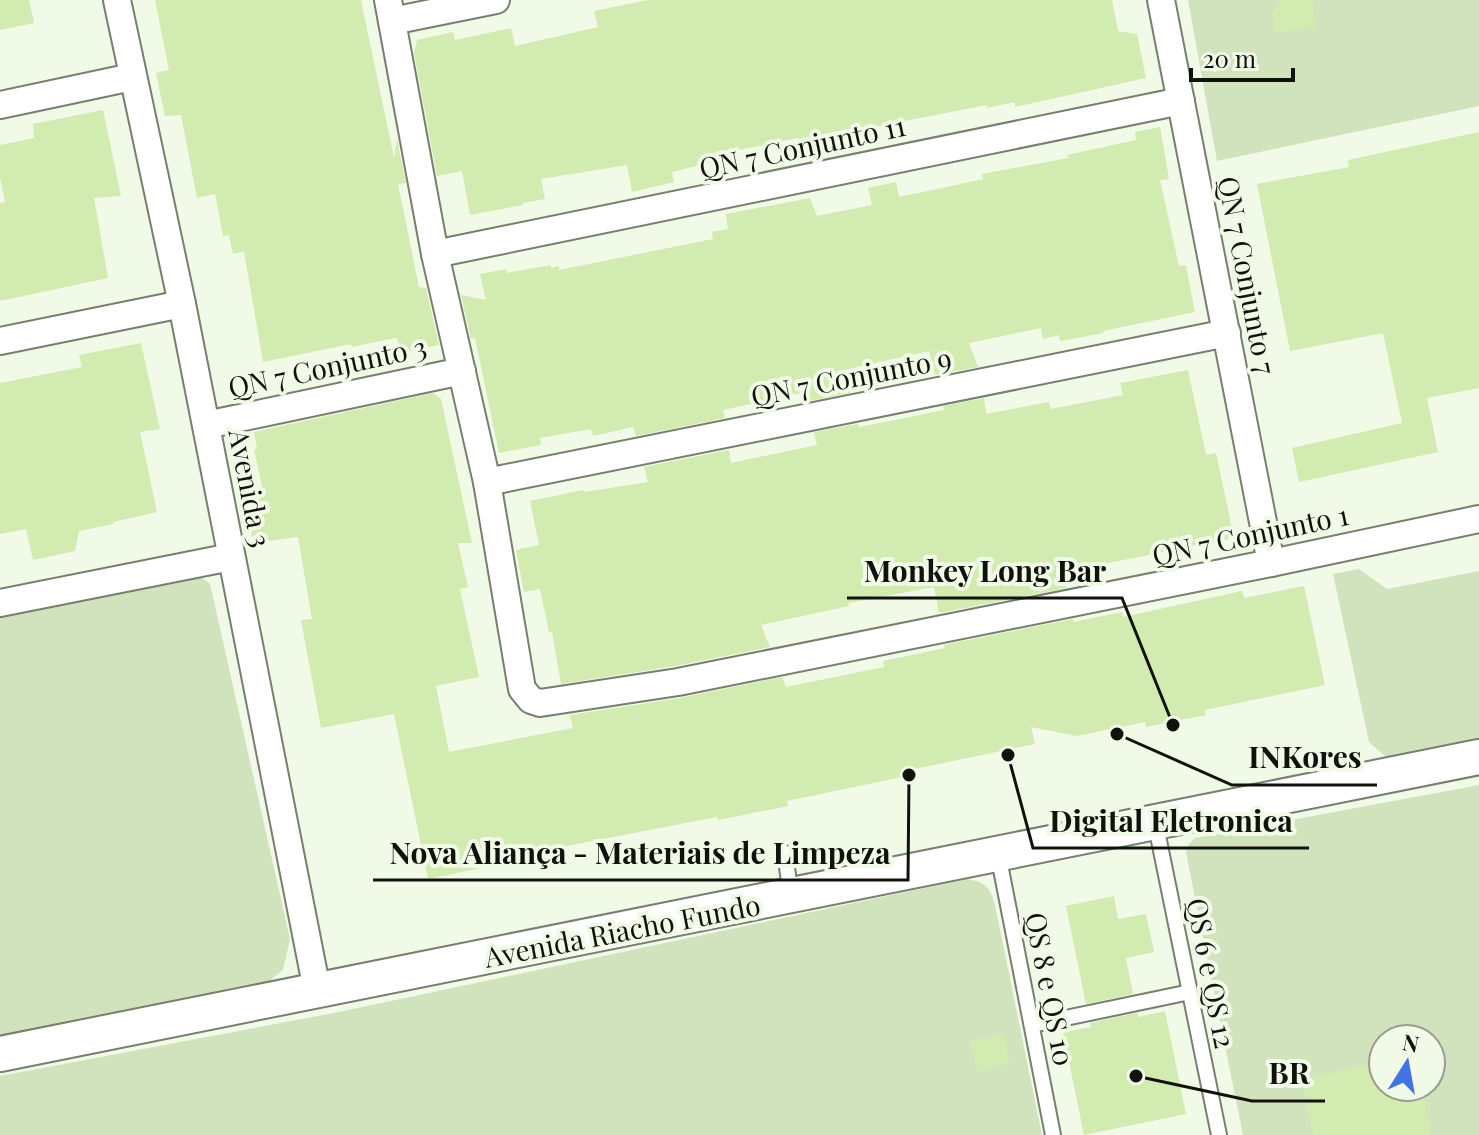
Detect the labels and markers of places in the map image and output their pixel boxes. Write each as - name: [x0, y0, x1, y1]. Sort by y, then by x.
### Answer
- callout: Monkey Long Bar: [847, 544, 1122, 598]
- callout: INKores: [1232, 731, 1377, 785]
- callout: Digital Eletronica: [1033, 794, 1309, 848]
- callout: Nova Aliança - Materiais de Limpeza: [373, 826, 908, 880]
- callout: BR: [1252, 1047, 1325, 1101]

